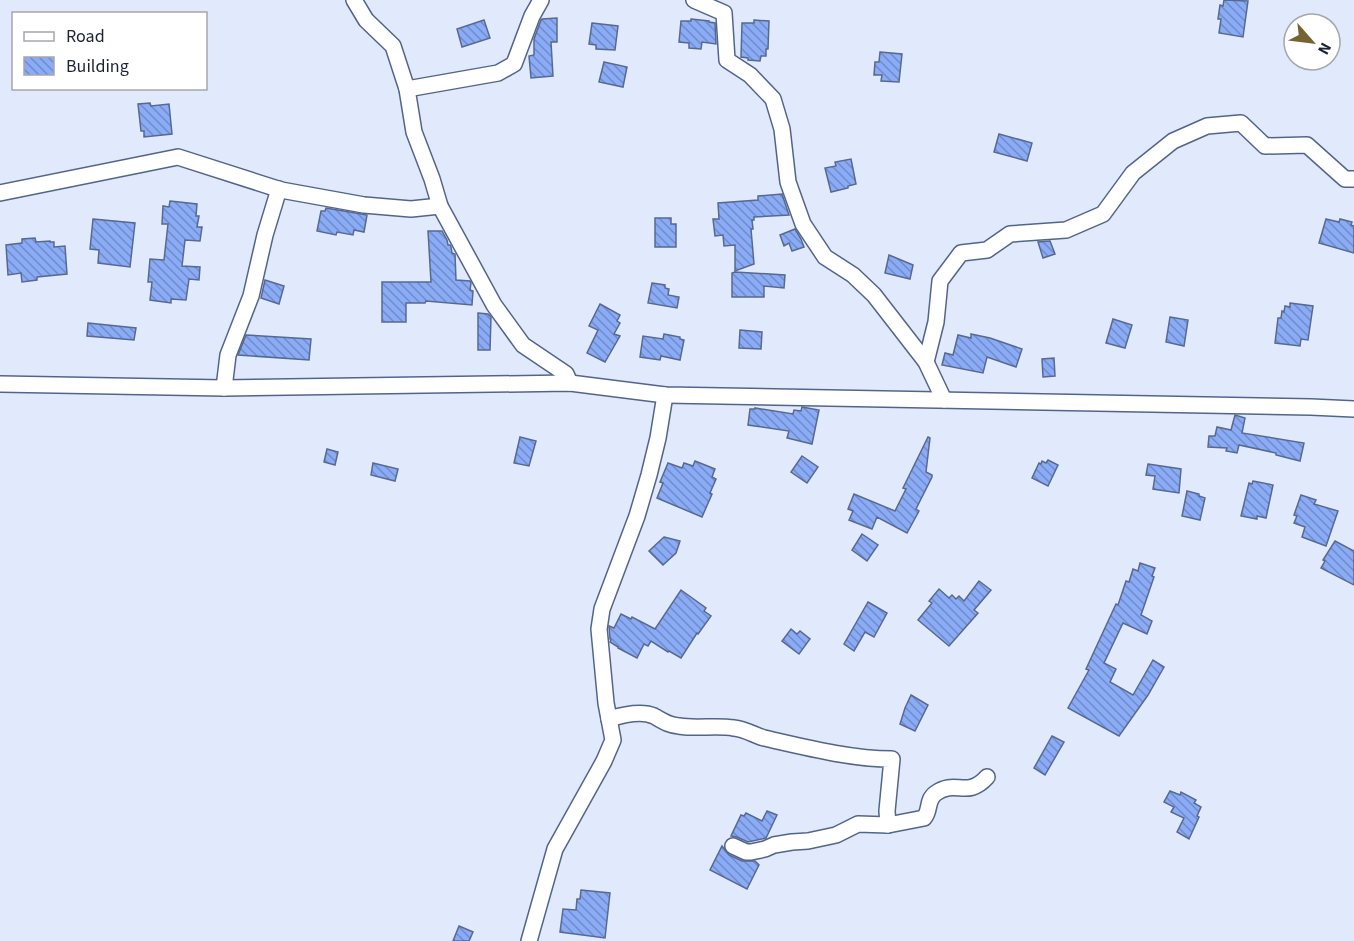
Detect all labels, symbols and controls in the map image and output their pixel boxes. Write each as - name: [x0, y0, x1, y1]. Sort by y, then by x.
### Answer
- legend: [12, 12, 207, 90]
- north arrow: [1282, 12, 1342, 72]
- text: Road: [66, 24, 105, 49]
- text: N: [1312, 39, 1337, 58]
- text: Building: [66, 54, 129, 79]

